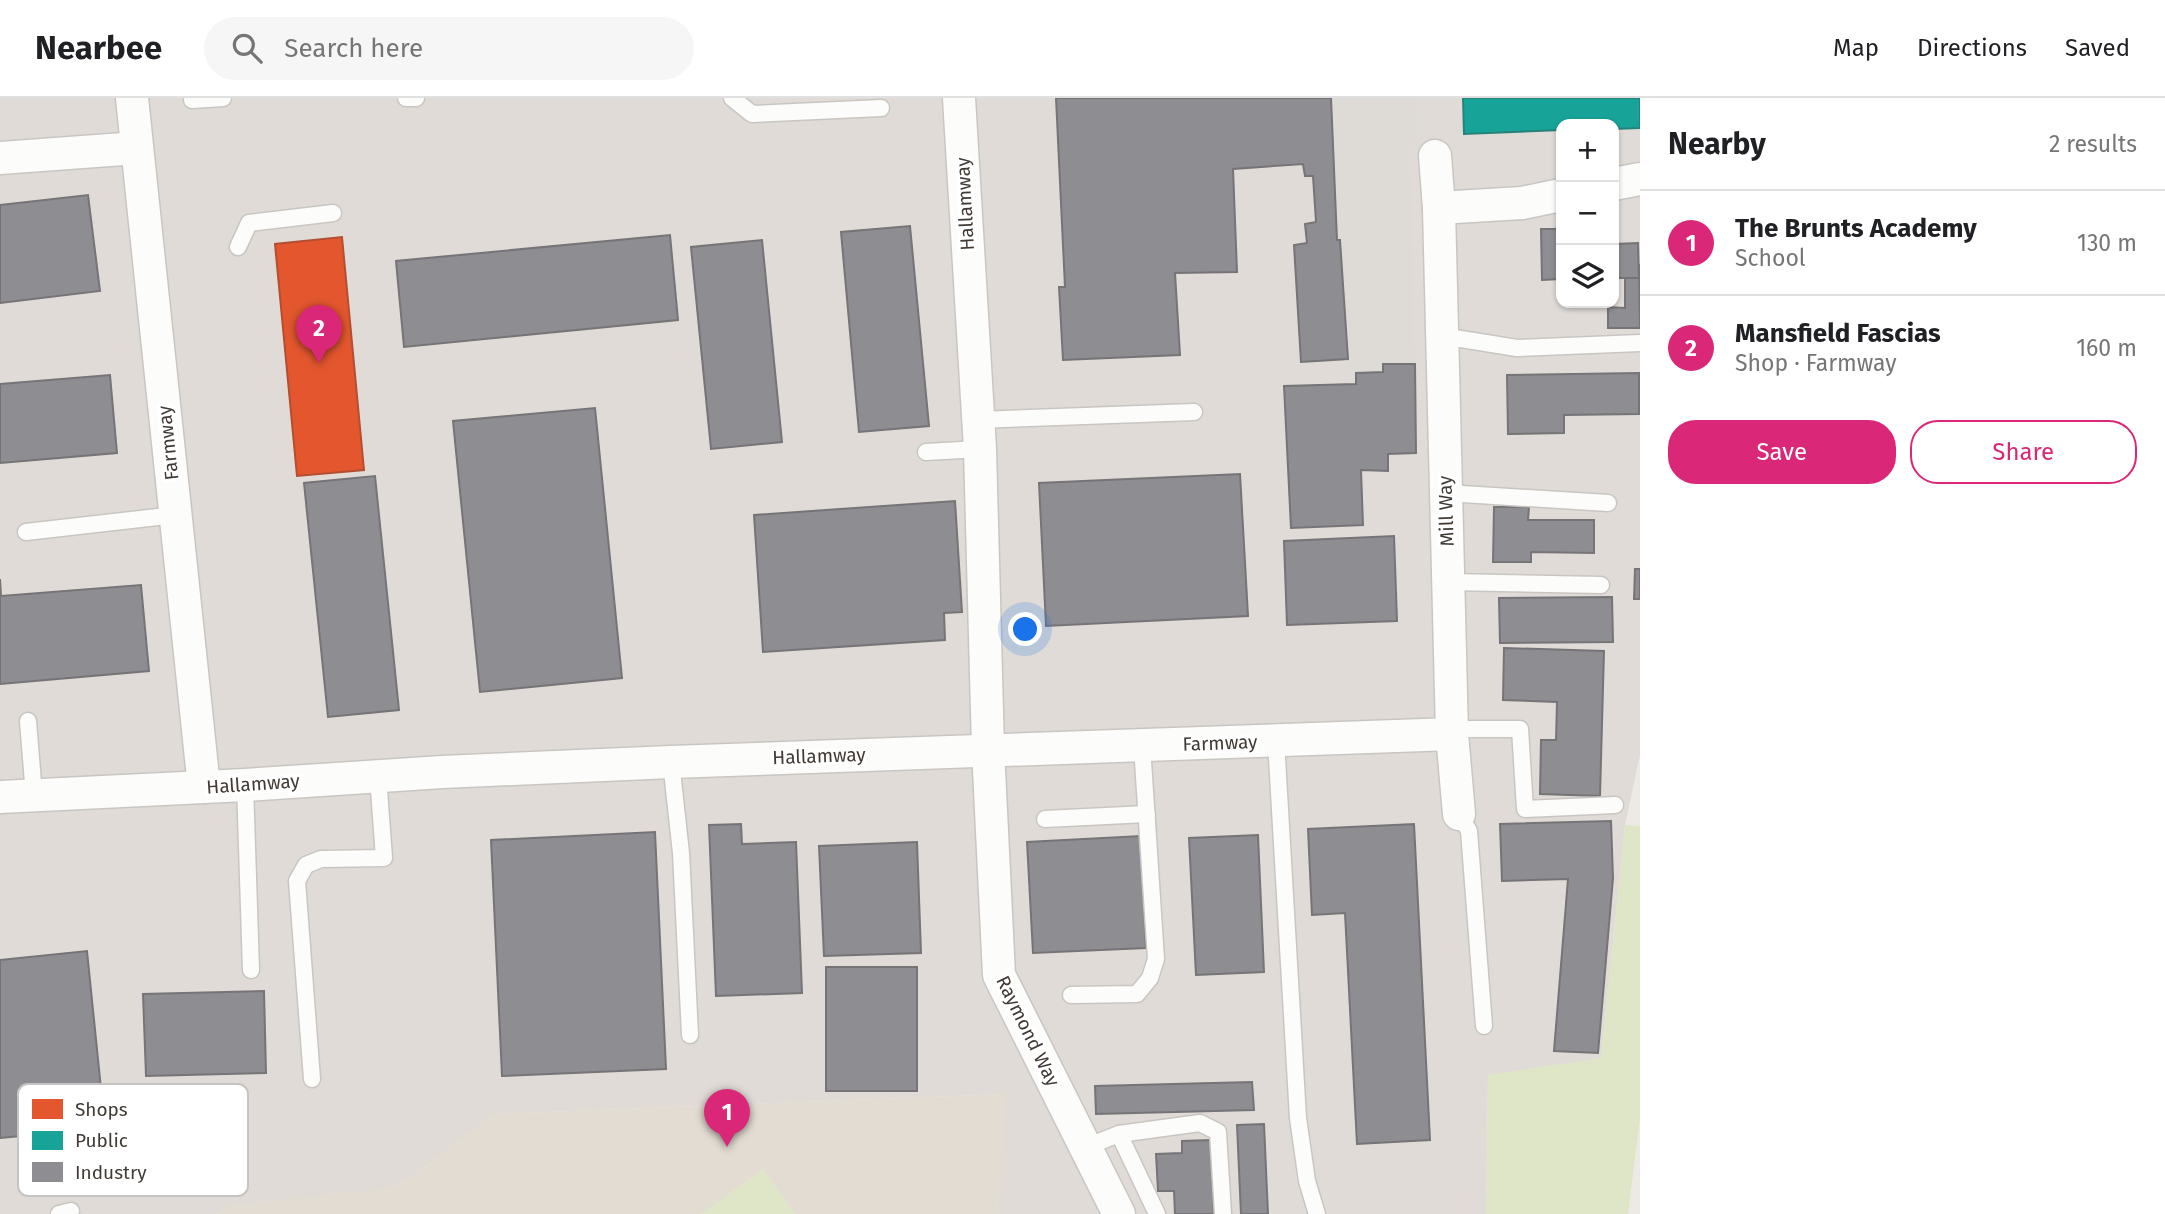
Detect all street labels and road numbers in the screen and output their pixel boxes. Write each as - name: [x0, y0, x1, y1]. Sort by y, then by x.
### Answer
- street label: Hallamway: [951, 156, 979, 251]
- street label: Farmway: [153, 404, 183, 481]
- street label: Mill Way: [1433, 475, 1459, 547]
- street label: Farmway: [1182, 730, 1258, 756]
- street label: Hallamway: [772, 743, 867, 769]
- street label: Hallamway: [206, 769, 301, 799]
- street label: Raymond Way: [991, 972, 1065, 1091]

